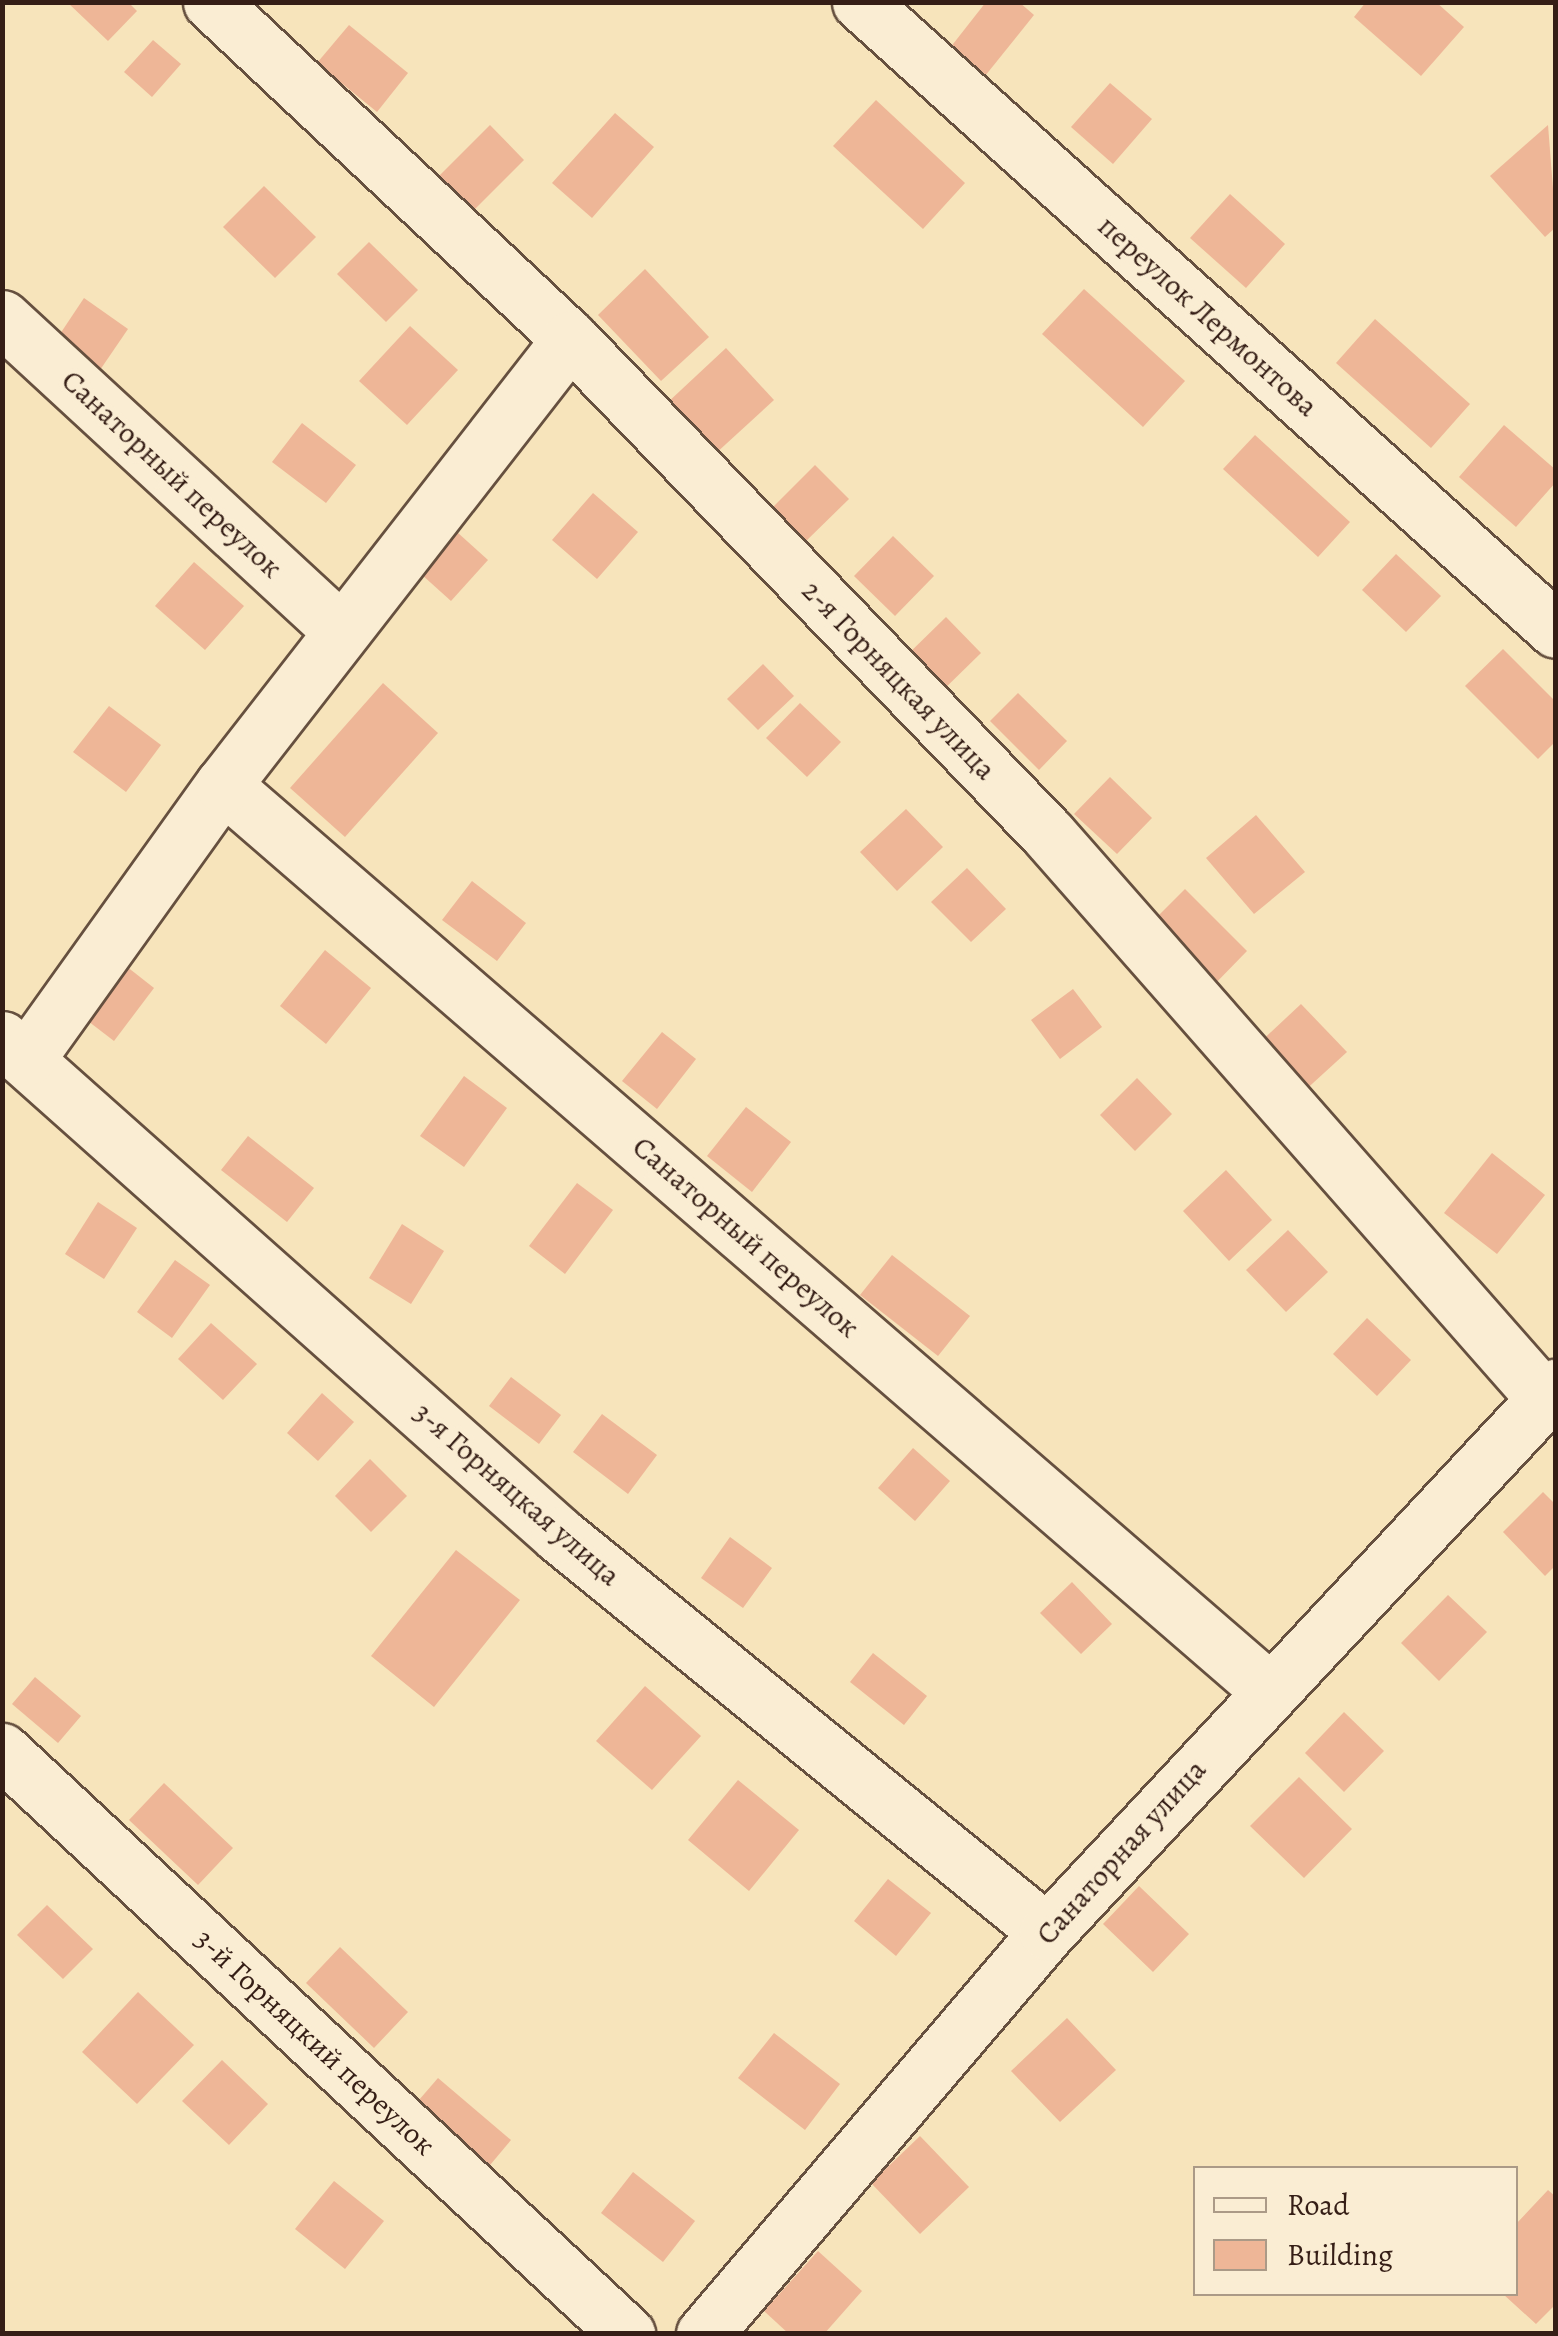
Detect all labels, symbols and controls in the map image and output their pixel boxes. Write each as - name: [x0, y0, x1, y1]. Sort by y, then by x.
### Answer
- street label: переулок Лермонтова: [1091, 208, 1325, 424]
- street label: Санаторный переулок: [54, 362, 290, 586]
- street label: 2-я Горняцкая улица: [795, 573, 1003, 787]
- street label: Санаторный переулок: [625, 1129, 867, 1345]
- street label: 3-я Горняцкая улица: [406, 1395, 628, 1593]
- street label: Санаторная улица: [1029, 1752, 1213, 1952]
- street label: 3-й Горняцкий переулок: [187, 1921, 443, 2163]
- legend: [1193, 2166, 1518, 2296]
- text: Road: [1287, 2185, 1349, 2225]
- text: Building: [1287, 2235, 1393, 2275]

